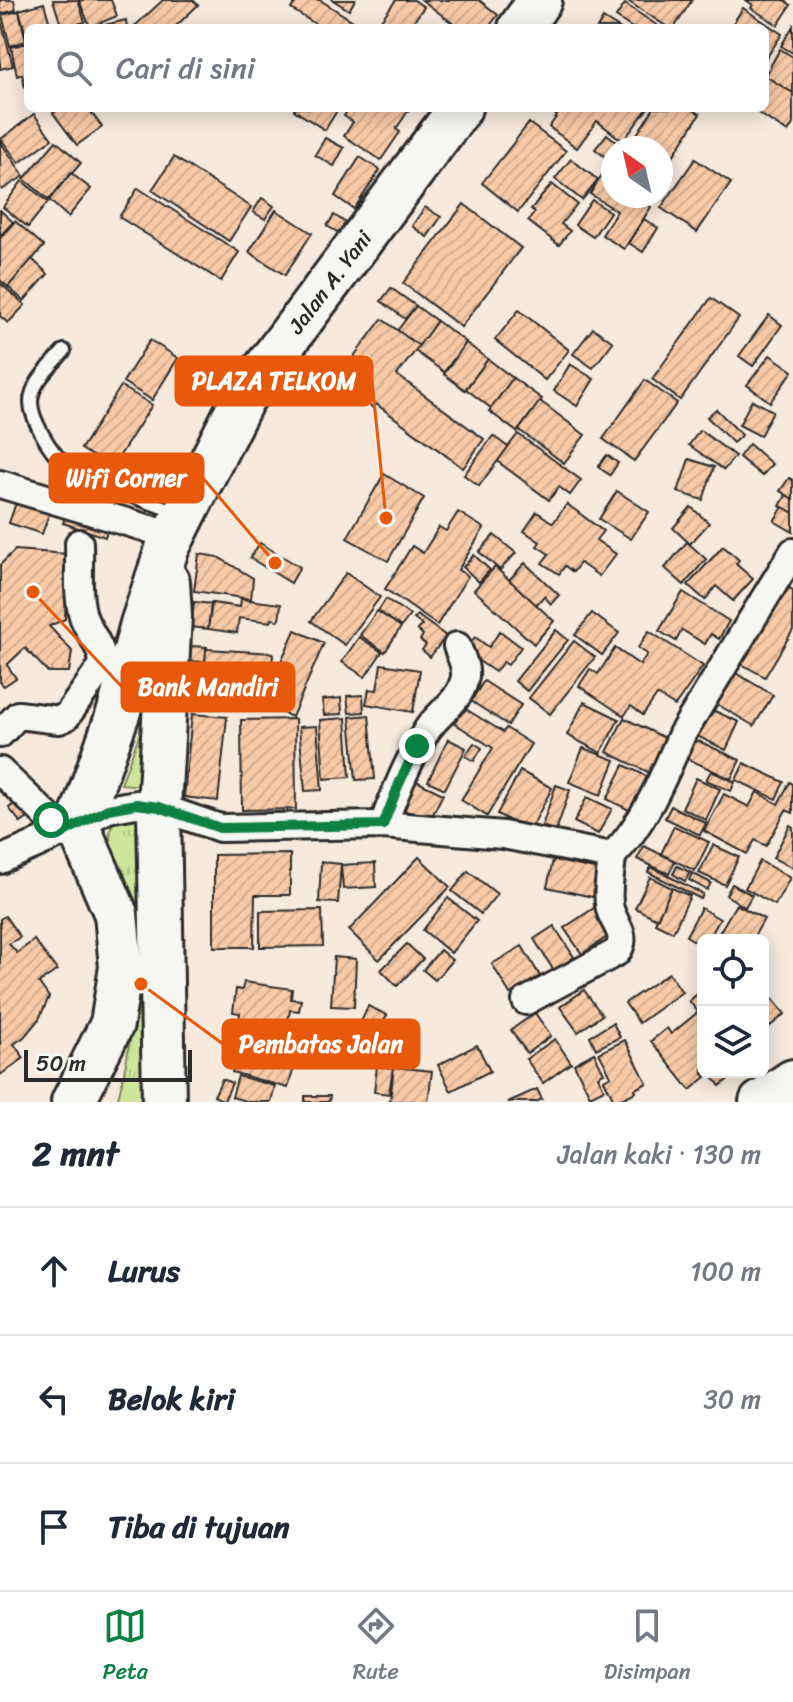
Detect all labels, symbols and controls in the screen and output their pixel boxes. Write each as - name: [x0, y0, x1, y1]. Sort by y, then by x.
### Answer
- search box: [24, 24, 769, 112]
- text: Cari di sini: [116, 41, 255, 95]
- icon: search: [52, 46, 96, 90]
- north arrow: [601, 136, 673, 208]
- street label: Jalan A. Yani: [277, 221, 383, 343]
- callout: PLAZA TELKOM: [176, 357, 372, 405]
- text: PLAZA TELKOM: [192, 360, 357, 402]
- callout: Wifi Corner: [50, 454, 203, 502]
- text: Wifi Corner: [66, 457, 188, 499]
- callout: Bank Mandiri: [122, 663, 294, 711]
- text: Bank Mandiri: [138, 666, 280, 708]
- route end: [399, 728, 435, 764]
- route start: [33, 802, 69, 838]
- map controls: [697, 934, 769, 1078]
- button: locate: [697, 934, 769, 1006]
- button: layers: [697, 1006, 769, 1078]
- callout: Pembatas Jalan: [223, 1020, 419, 1068]
- text: Pembatas Jalan: [239, 1023, 403, 1065]
- text: 50 m: [36, 1044, 86, 1083]
- scale bar: [24, 1046, 192, 1082]
- text: 2 mnt: [32, 1124, 119, 1184]
- text: Jalan kaki · 130 m: [558, 1131, 761, 1177]
- text: Lurus: [108, 1244, 180, 1298]
- text: 100 m: [690, 1248, 761, 1294]
- icon: ahead: [32, 1249, 76, 1293]
- text: Belok kiri: [108, 1372, 235, 1426]
- text: 30 m: [704, 1376, 761, 1422]
- icon: left: [32, 1377, 76, 1421]
- text: Tiba di tujuan: [108, 1500, 289, 1554]
- icon: arrive: [32, 1505, 76, 1549]
- tab: Peta: [102, 1604, 148, 1691]
- tab: Rute: [353, 1604, 399, 1691]
- tab: Disimpan: [604, 1604, 691, 1691]

